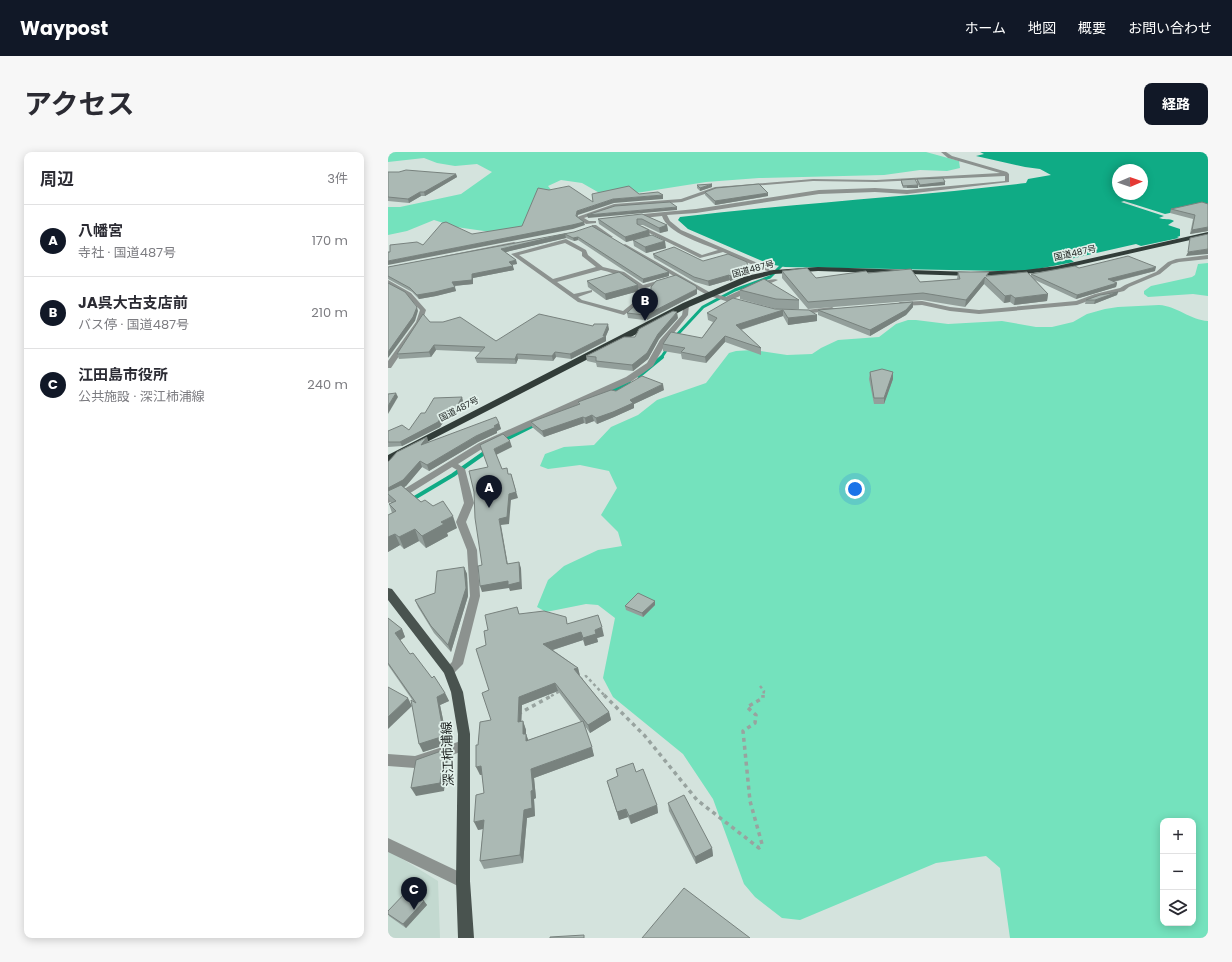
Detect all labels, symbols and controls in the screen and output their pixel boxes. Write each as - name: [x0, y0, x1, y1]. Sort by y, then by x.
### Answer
- text: Waypost: [20, 15, 108, 42]
- text: ホーム: [964, 18, 1006, 38]
- text: 地図: [1028, 18, 1056, 38]
- text: 概要: [1078, 18, 1106, 38]
- text: お問い合わせ: [1128, 18, 1212, 38]
- button: 経路: [1144, 83, 1208, 125]
- text: アクセス: [24, 85, 135, 124]
- north arrow: [1112, 164, 1148, 200]
- text: 周辺: [40, 167, 74, 191]
- text: 3件: [327, 169, 348, 188]
- text: 八幡宮: [78, 220, 123, 241]
- text: A: [48, 231, 58, 250]
- text: 170 m: [312, 231, 348, 250]
- text: 寺社 · 国道487号: [78, 243, 176, 262]
- street label: 国道487号: [1053, 243, 1097, 263]
- street label: 国道487号: [731, 258, 775, 280]
- pin: B: [632, 288, 658, 321]
- text: JA呉大古支店前: [78, 292, 188, 313]
- text: B: [49, 303, 57, 322]
- text: 210 m: [311, 303, 348, 322]
- text: バス停 · 国道487号: [78, 315, 189, 334]
- text: 江田島市役所: [78, 364, 168, 385]
- text: C: [48, 375, 58, 394]
- text: 240 m: [307, 375, 348, 394]
- text: 公共施設 · 深江柿浦線: [78, 387, 205, 406]
- street label: 国道487号: [437, 394, 481, 424]
- pin: A: [476, 475, 502, 508]
- your location: [845, 479, 865, 499]
- street label: 深江柿浦線: [437, 721, 458, 787]
- map controls: [1160, 818, 1196, 926]
- button: +: [1160, 818, 1196, 854]
- button: −: [1160, 854, 1196, 890]
- pin: C: [401, 877, 427, 910]
- button: layers: [1160, 890, 1196, 926]

